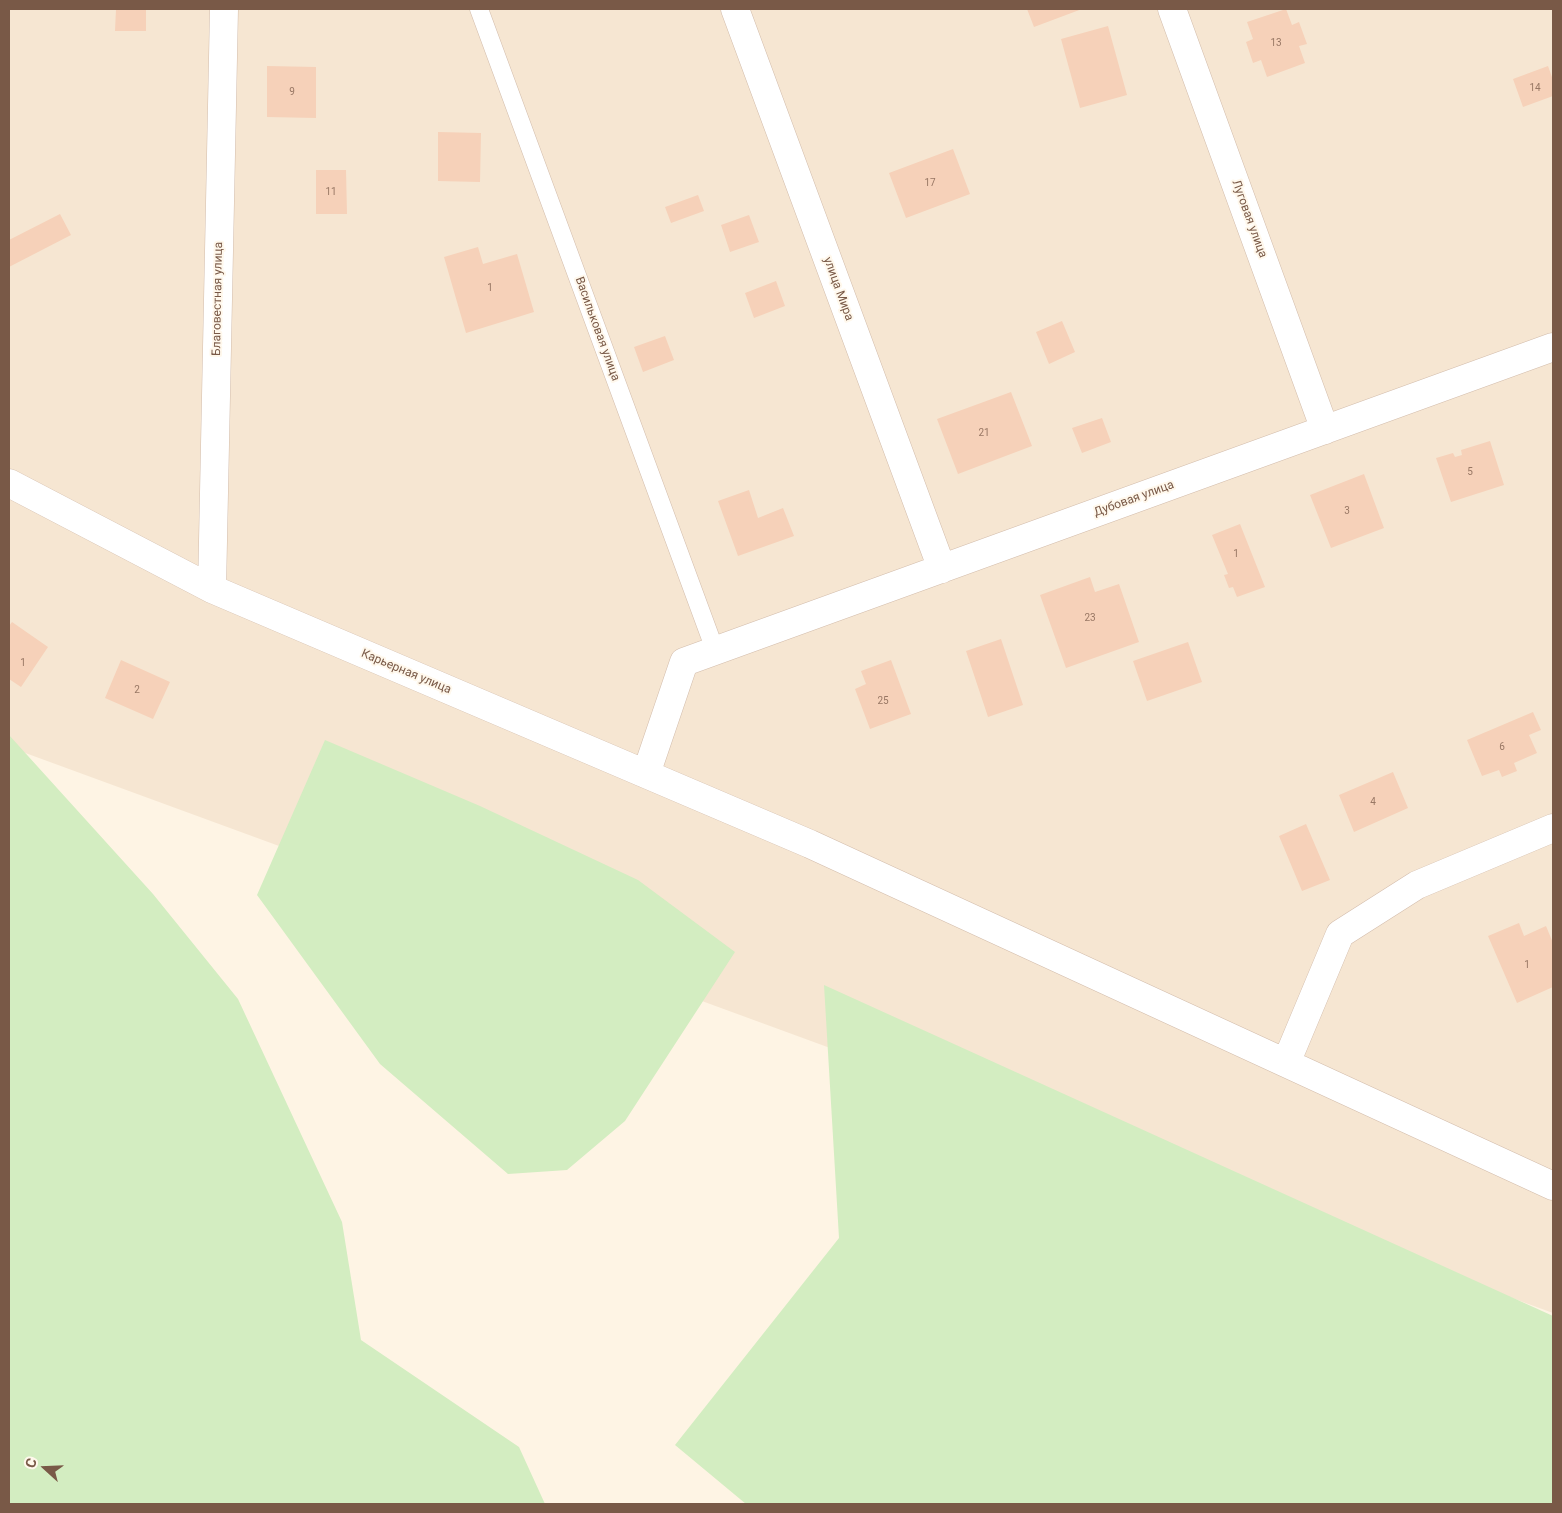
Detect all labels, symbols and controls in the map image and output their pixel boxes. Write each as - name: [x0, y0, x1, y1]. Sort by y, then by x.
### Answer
- house number: 13: [1270, 37, 1282, 49]
- house number: 14: [1529, 82, 1541, 94]
- house number: 9: [289, 86, 295, 98]
- house number: 17: [924, 177, 936, 189]
- street label: Луговая улица: [1228, 178, 1270, 260]
- house number: 11: [325, 186, 337, 198]
- street label: Благовестная улица: [210, 242, 226, 356]
- street label: улица Мира: [820, 255, 856, 323]
- street label: Васильковая улица: [571, 275, 623, 383]
- house number: 1: [487, 282, 493, 294]
- house number: 21: [978, 427, 990, 439]
- house number: 5: [1467, 466, 1473, 478]
- street label: Дубовая улица: [1092, 478, 1176, 520]
- house number: 3: [1344, 505, 1350, 517]
- house number: 1: [1233, 548, 1239, 560]
- house number: 23: [1084, 612, 1096, 624]
- street label: Карьерная улица: [359, 647, 453, 697]
- house number: 1: [20, 657, 26, 669]
- house number: 2: [134, 684, 140, 696]
- house number: 25: [877, 695, 889, 707]
- house number: 6: [1499, 741, 1505, 753]
- house number: 4: [1370, 796, 1376, 808]
- house number: 1: [1524, 959, 1530, 971]
- north arrow: [20, 1443, 70, 1493]
- text: С: [22, 1456, 40, 1470]

